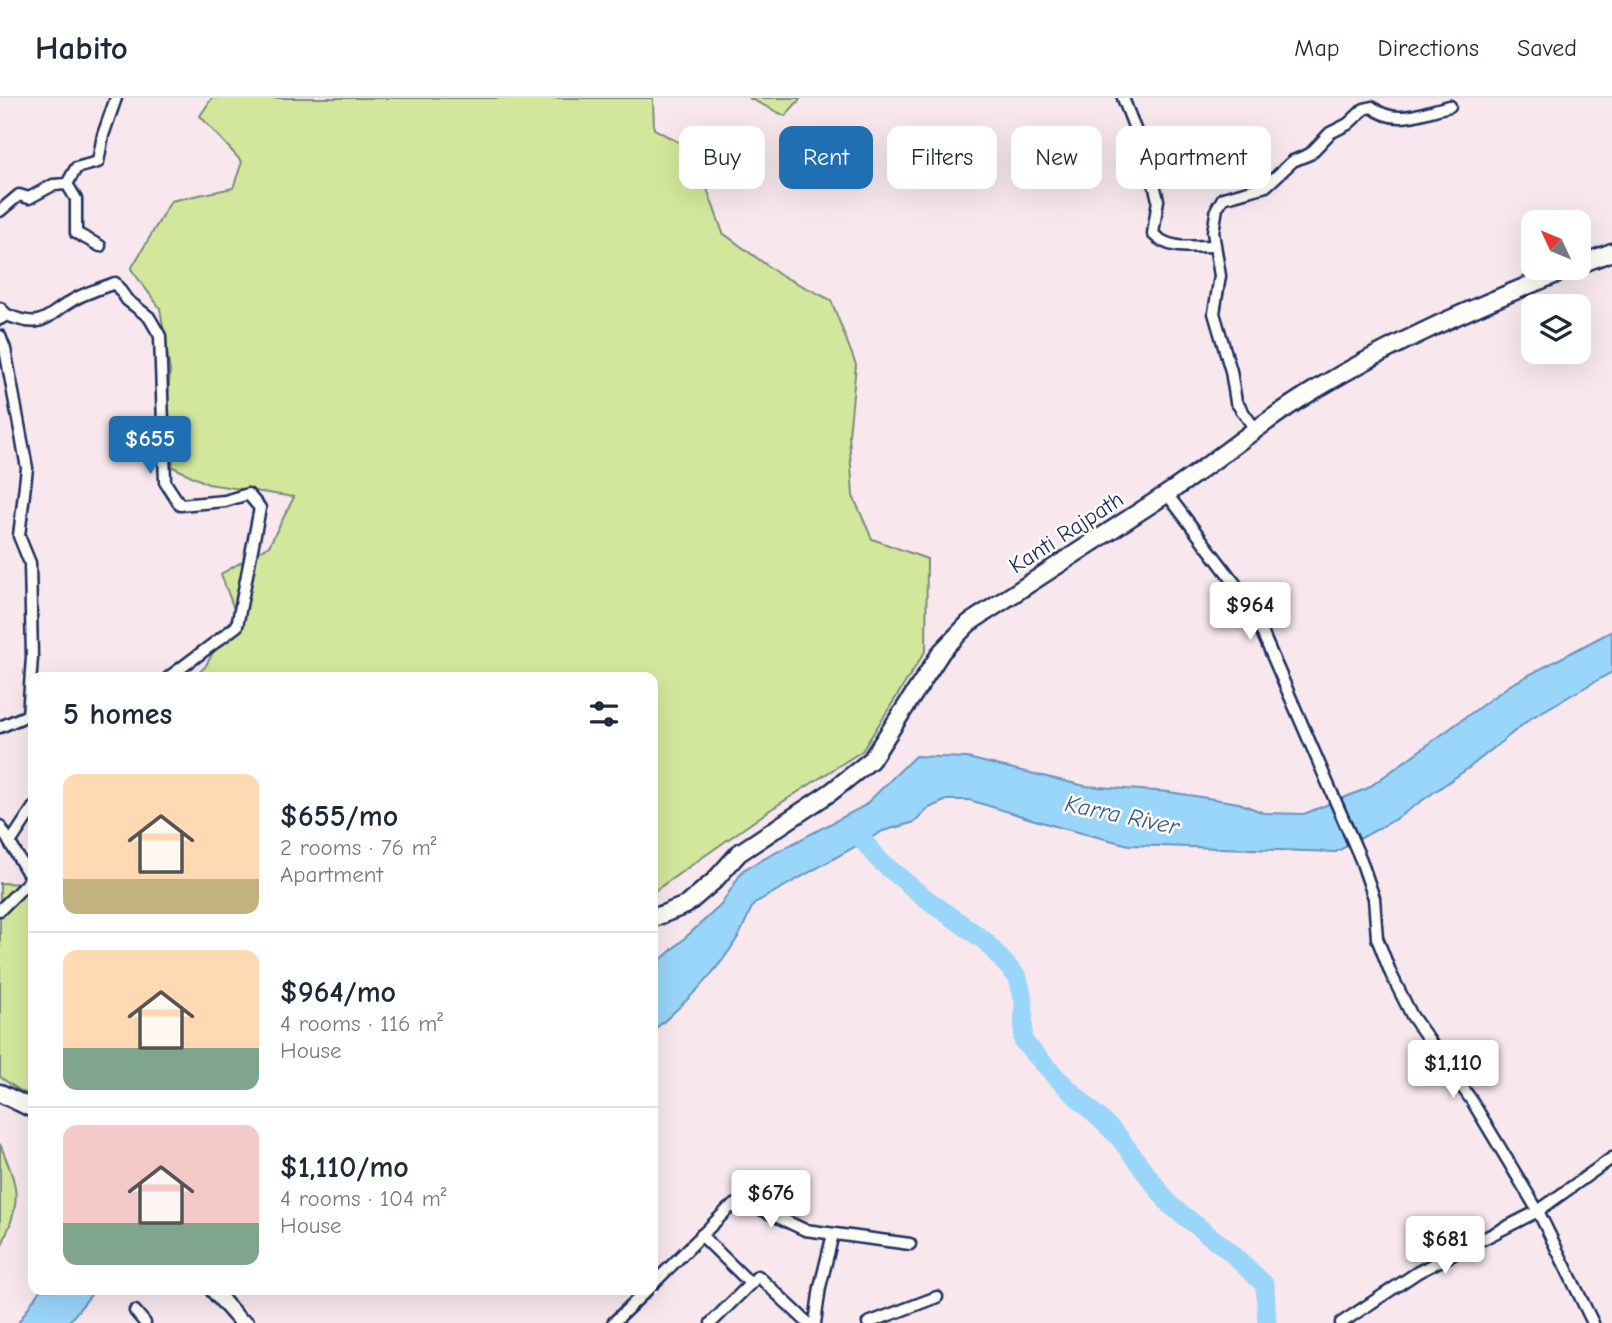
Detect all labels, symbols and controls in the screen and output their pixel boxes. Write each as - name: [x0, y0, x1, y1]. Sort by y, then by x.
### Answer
- text: Habito: [35, 29, 128, 67]
- text: Map: [1294, 34, 1340, 62]
- text: Directions: [1378, 34, 1479, 62]
- text: Saved: [1517, 34, 1577, 62]
- chip: Buy: [679, 126, 765, 189]
- chip: Rent: [779, 126, 873, 189]
- chip: Filters: [887, 126, 997, 189]
- chip: New: [1011, 126, 1102, 189]
- chip: Apartment: [1116, 126, 1271, 189]
- north arrow: [1521, 210, 1591, 280]
- map controls: [1521, 210, 1591, 364]
- button: layers: [1521, 294, 1591, 364]
- pin: $655: [109, 416, 191, 476]
- text: $655: [125, 425, 175, 452]
- street label: Kanti Rajpath: [1004, 486, 1128, 579]
- pin: $964: [1209, 582, 1291, 642]
- text: $964: [1226, 591, 1274, 618]
- icon: filters: [585, 695, 623, 733]
- text: 5 homes: [63, 697, 172, 732]
- water label: Karra River: [1062, 789, 1183, 841]
- text: $655/mo: [280, 799, 398, 834]
- icon: home: [119, 802, 203, 886]
- text: 2 rooms · 76 m²: [280, 834, 436, 861]
- text: Apartment: [280, 861, 383, 888]
- text: $964/mo: [280, 975, 396, 1010]
- icon: home: [119, 978, 203, 1062]
- text: 4 rooms · 116 m²: [280, 1010, 443, 1037]
- text: House: [280, 1037, 342, 1064]
- pin: $1,110: [1396, 1040, 1510, 1100]
- text: $1,110: [1424, 1049, 1482, 1076]
- text: $1,110/mo: [280, 1150, 409, 1185]
- icon: home: [119, 1153, 203, 1237]
- pin: $676: [730, 1170, 812, 1230]
- text: $676: [747, 1179, 795, 1206]
- text: 4 rooms · 104 m²: [280, 1185, 447, 1212]
- text: House: [280, 1212, 342, 1239]
- pin: $681: [1404, 1216, 1486, 1276]
- text: $681: [1422, 1225, 1468, 1252]

